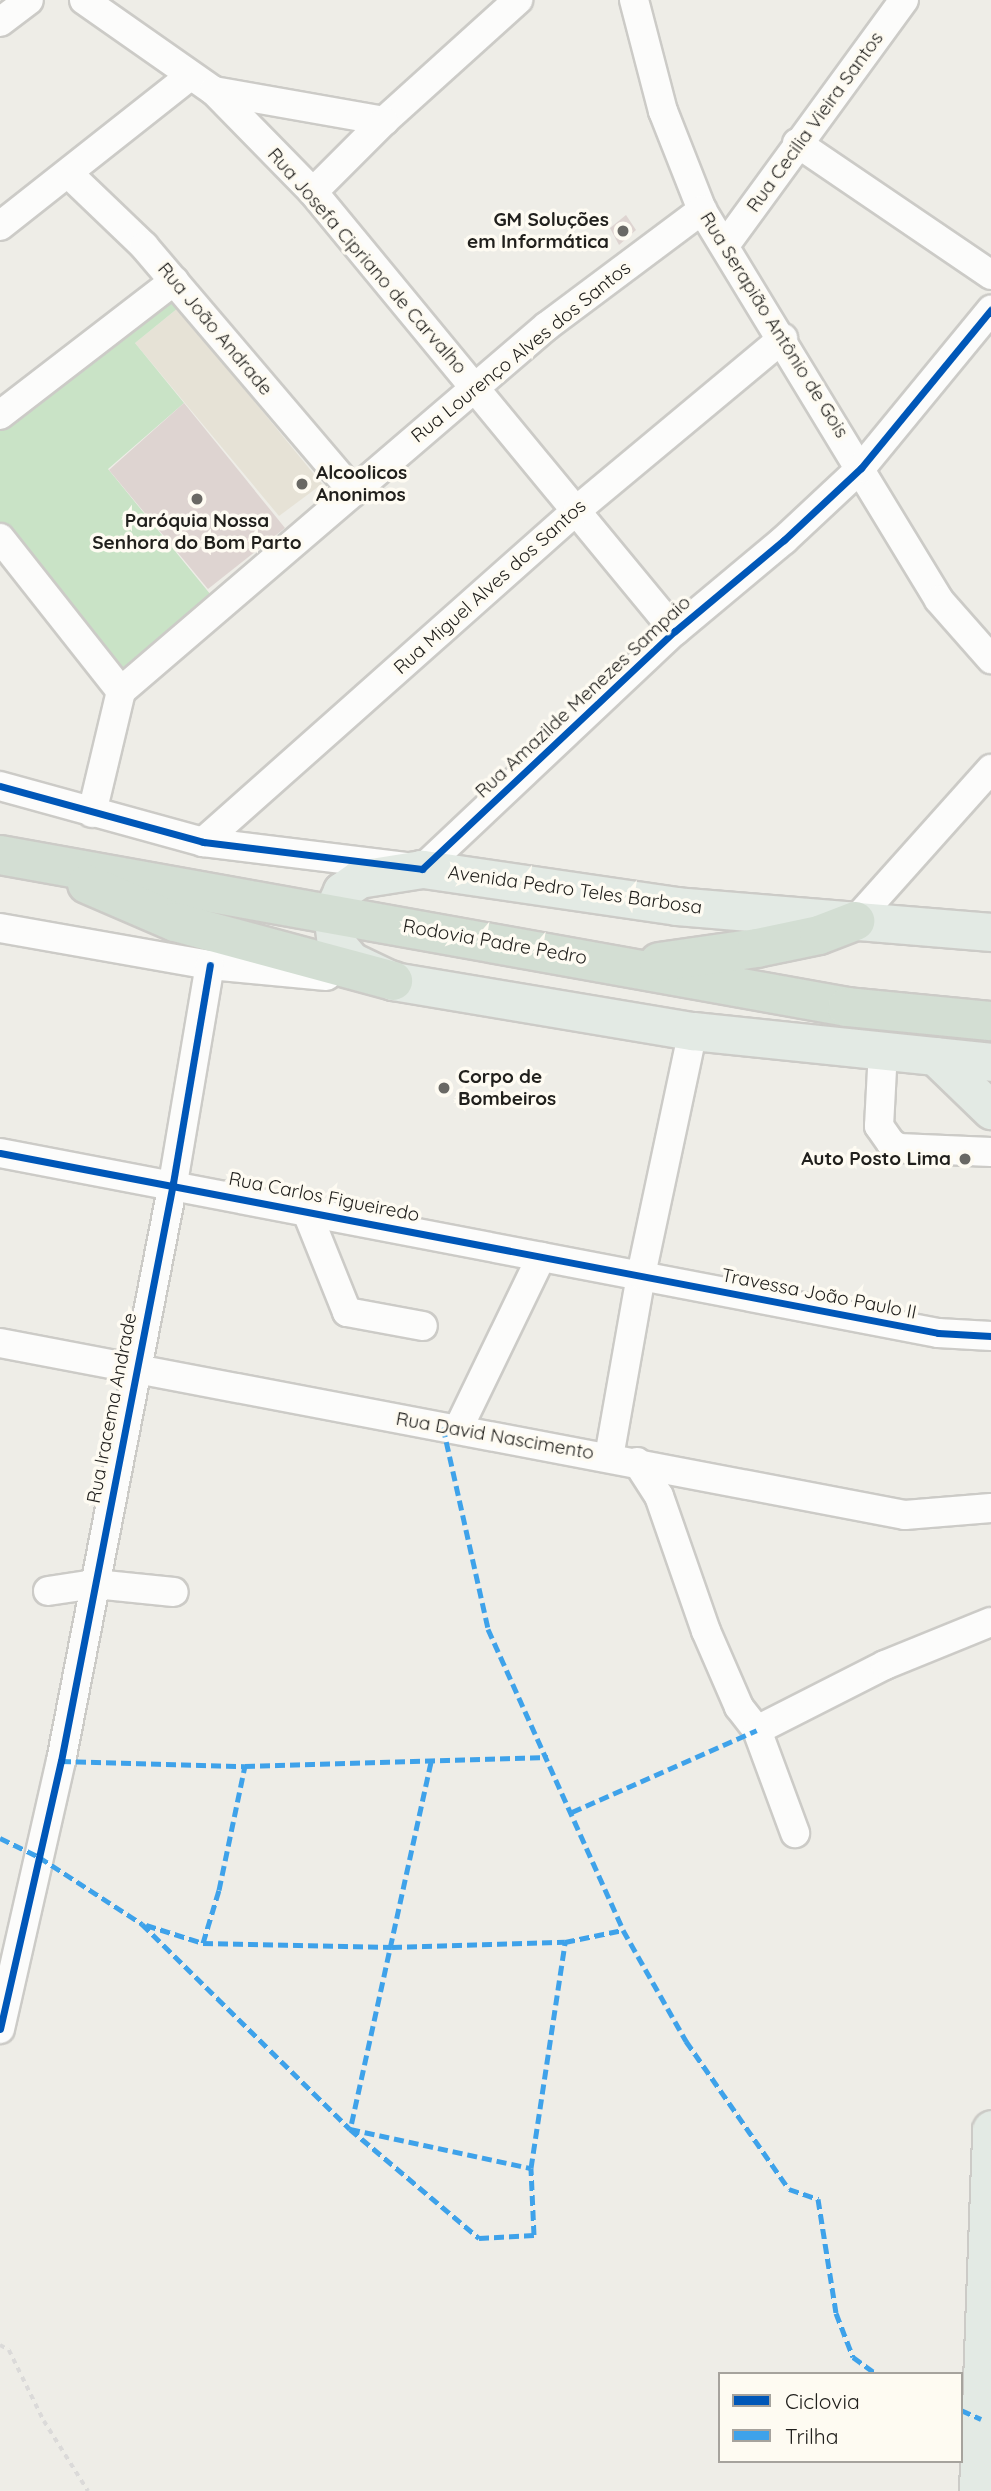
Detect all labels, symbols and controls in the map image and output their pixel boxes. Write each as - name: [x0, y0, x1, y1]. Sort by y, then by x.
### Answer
- street label: Rua Cecilia Vieira Santos: [742, 27, 888, 217]
- street label: Rua Josefa Cipriano de Carvalho: [263, 143, 471, 379]
- street label: Rua Serapião Antônio de Gois: [695, 208, 853, 442]
- place label: GM Soluções em Informática: [467, 209, 609, 253]
- marker: GM Soluções em Informática: [615, 223, 631, 239]
- street label: Rua Lourenço Alves dos Santos: [407, 256, 635, 448]
- street label: Rua João Andrade: [153, 258, 277, 400]
- place label: Alcoolicos Anonimos: [316, 462, 407, 506]
- marker: Alcoolicos Anonimos: [294, 476, 310, 492]
- marker: Paróquia Nossa Senhora do Bom Parto: [189, 491, 205, 507]
- street label: Rua Miguel Alves dos Santos: [389, 495, 591, 679]
- place label: Paróquia Nossa Senhora do Bom Parto: [92, 510, 302, 554]
- street label: Rua Amazilde Menezes Sampaio: [471, 591, 695, 803]
- street label: Avenida Pedro Teles Barbosa: [446, 861, 704, 919]
- street label: Rodovia Padre Pedro: [401, 915, 589, 969]
- place label: Corpo de Bombeiros: [458, 1066, 556, 1110]
- marker: Corpo de Bombeiros: [436, 1080, 452, 1096]
- place label: Auto Posto Lima: [801, 1148, 951, 1170]
- marker: Auto Posto Lima: [957, 1151, 973, 1167]
- street label: Rua Carlos Figueiredo: [227, 1167, 421, 1227]
- street label: Travessa João Paulo II: [719, 1264, 919, 1324]
- street label: Rua Iracema Andrade: [82, 1311, 142, 1505]
- street label: Rua David Nascimento: [394, 1407, 596, 1465]
- legend: [718, 2372, 963, 2463]
- text: Ciclovia: [785, 2388, 860, 2414]
- text: Trilha: [785, 2423, 839, 2449]

